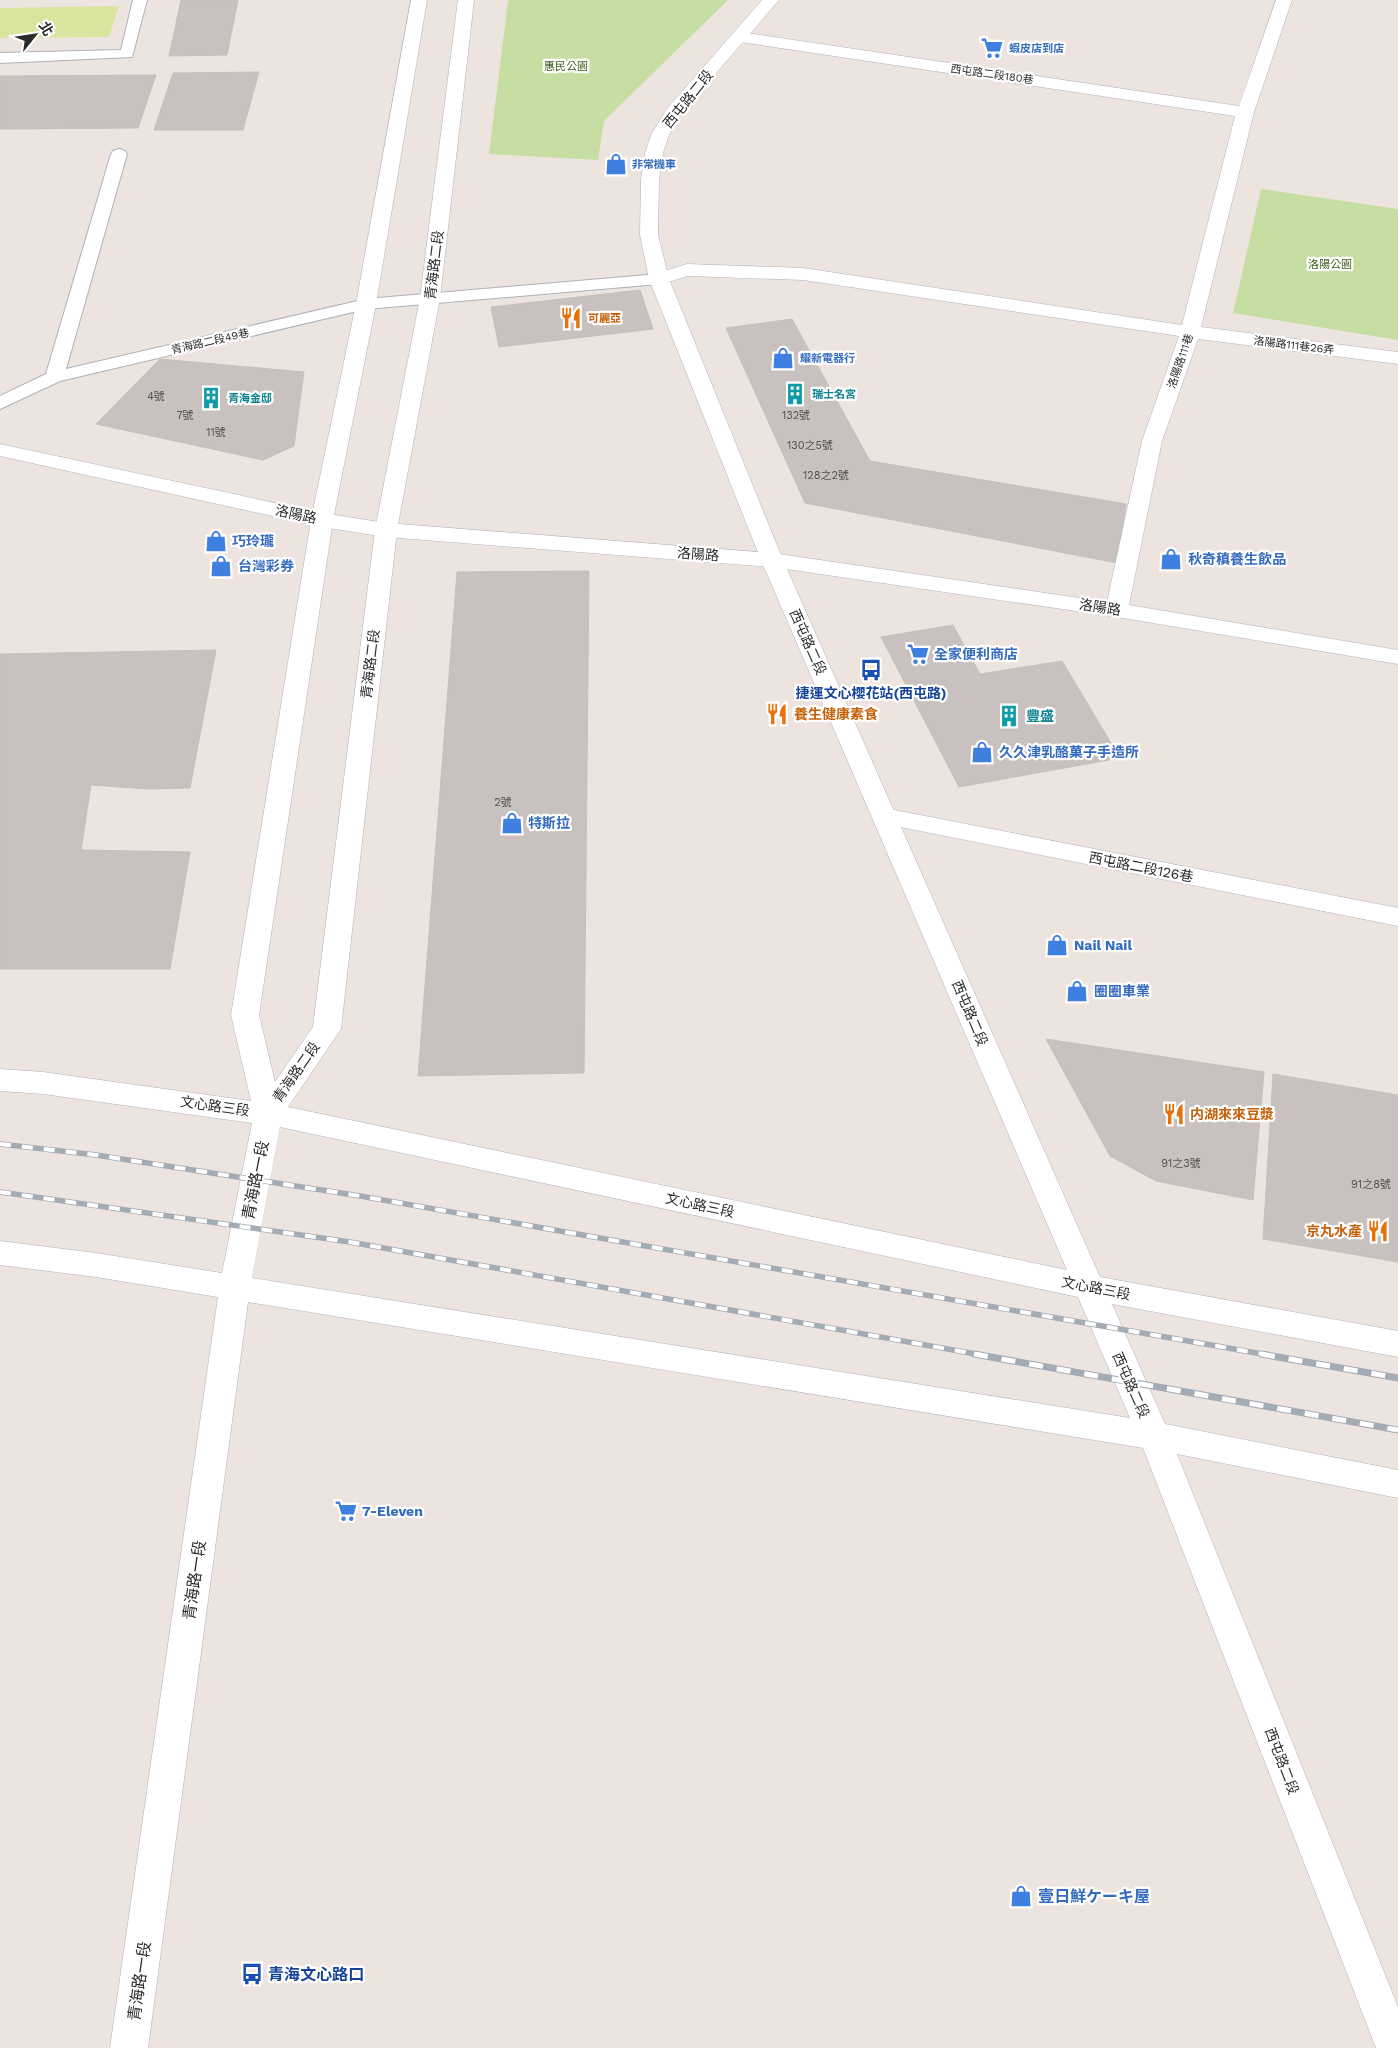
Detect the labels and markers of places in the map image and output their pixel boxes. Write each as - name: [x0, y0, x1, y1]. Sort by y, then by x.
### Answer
- supermarket icon: 蝦皮店到店: [979, 35, 1005, 61]
- place label: 蝦皮店到店: [1009, 42, 1064, 55]
- shop icon: 非常機車: [603, 151, 629, 177]
- place label: 非常機車: [632, 158, 676, 171]
- restaurant icon: 可麗亞: [558, 305, 584, 331]
- place label: 可麗亞: [588, 312, 621, 325]
- shop icon: 耀新電器行: [770, 345, 796, 371]
- place label: 耀新電器行: [800, 352, 855, 365]
- building icon: 瑞士名宮: [782, 381, 808, 407]
- building icon: 青海金邸: [198, 385, 224, 411]
- place label: 瑞士名宮: [812, 388, 856, 401]
- place label: 青海金邸: [228, 392, 272, 405]
- shop icon: 巧玲瓏: [203, 528, 229, 554]
- place label: 巧玲瓏: [232, 533, 274, 549]
- shop icon: 秋奇稹養生飲品: [1158, 546, 1184, 572]
- place label: 秋奇稹養生飲品: [1188, 551, 1286, 567]
- shop icon: 台灣彩券: [208, 553, 234, 579]
- place label: 台灣彩券: [238, 558, 294, 574]
- supermarket icon: 全家便利商店: [905, 641, 931, 667]
- place label: 全家便利商店: [934, 646, 1018, 662]
- bus stop icon: 捷運文心櫻花站(西屯路): [858, 657, 884, 683]
- place label: 捷運文心櫻花站(西屯路): [796, 685, 946, 701]
- restaurant icon: 養生健康素食: [764, 701, 790, 727]
- building icon: 豐盛: [996, 703, 1022, 729]
- place label: 養生健康素食: [794, 706, 878, 722]
- place label: 豐盛: [1026, 708, 1054, 724]
- shop icon: 久久津乳酪菓子手造所: [969, 739, 995, 765]
- place label: 久久津乳酪菓子手造所: [999, 744, 1139, 760]
- shop icon: 特斯拉: [499, 810, 525, 836]
- place label: 特斯拉: [528, 815, 570, 831]
- shop icon: Nail Nail: [1044, 932, 1070, 958]
- place label: Nail Nail: [1074, 937, 1132, 953]
- shop icon: 圈圈車業: [1064, 978, 1090, 1004]
- place label: 圈圈車業: [1094, 983, 1150, 999]
- restaurant icon: 内湖來來豆漿: [1161, 1101, 1187, 1127]
- place label: 内湖來來豆漿: [1190, 1106, 1274, 1122]
- restaurant icon: 京丸水產: [1365, 1218, 1391, 1244]
- place label: 京丸水產: [1306, 1223, 1362, 1239]
- supermarket icon: 7-Eleven: [333, 1498, 359, 1524]
- place label: 7-Eleven: [362, 1503, 423, 1519]
- shop icon: 壹日鮮ケーキ屋: [1008, 1883, 1034, 1909]
- place label: 壹日鮮ケーキ屋: [1038, 1887, 1150, 1906]
- bus stop icon: 青海文心路口: [239, 1961, 265, 1987]
- place label: 青海文心路口: [268, 1965, 364, 1984]

